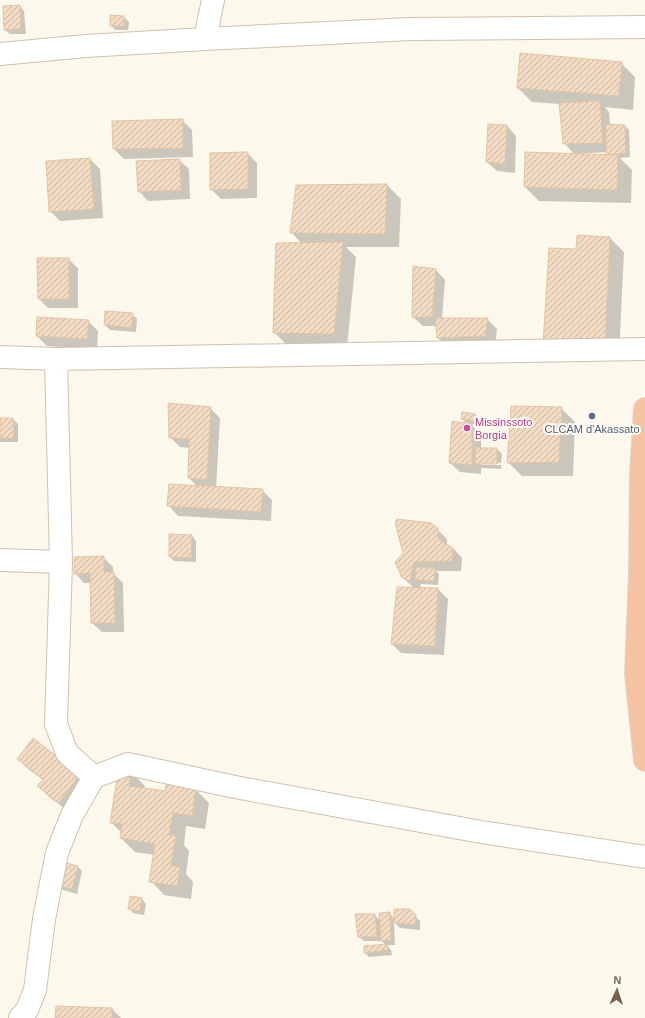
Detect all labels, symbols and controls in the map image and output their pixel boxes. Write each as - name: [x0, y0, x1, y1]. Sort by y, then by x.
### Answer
- marker: CLCAM d'Akassato: [587, 411, 597, 421]
- place label: Missinssoto Borgia: [475, 416, 532, 441]
- marker: Missinssoto Borgia: [462, 423, 472, 433]
- place label: CLCAM d'Akassato: [544, 423, 640, 435]
- north arrow: [597, 970, 637, 1010]
- text: N: [613, 974, 622, 986]

